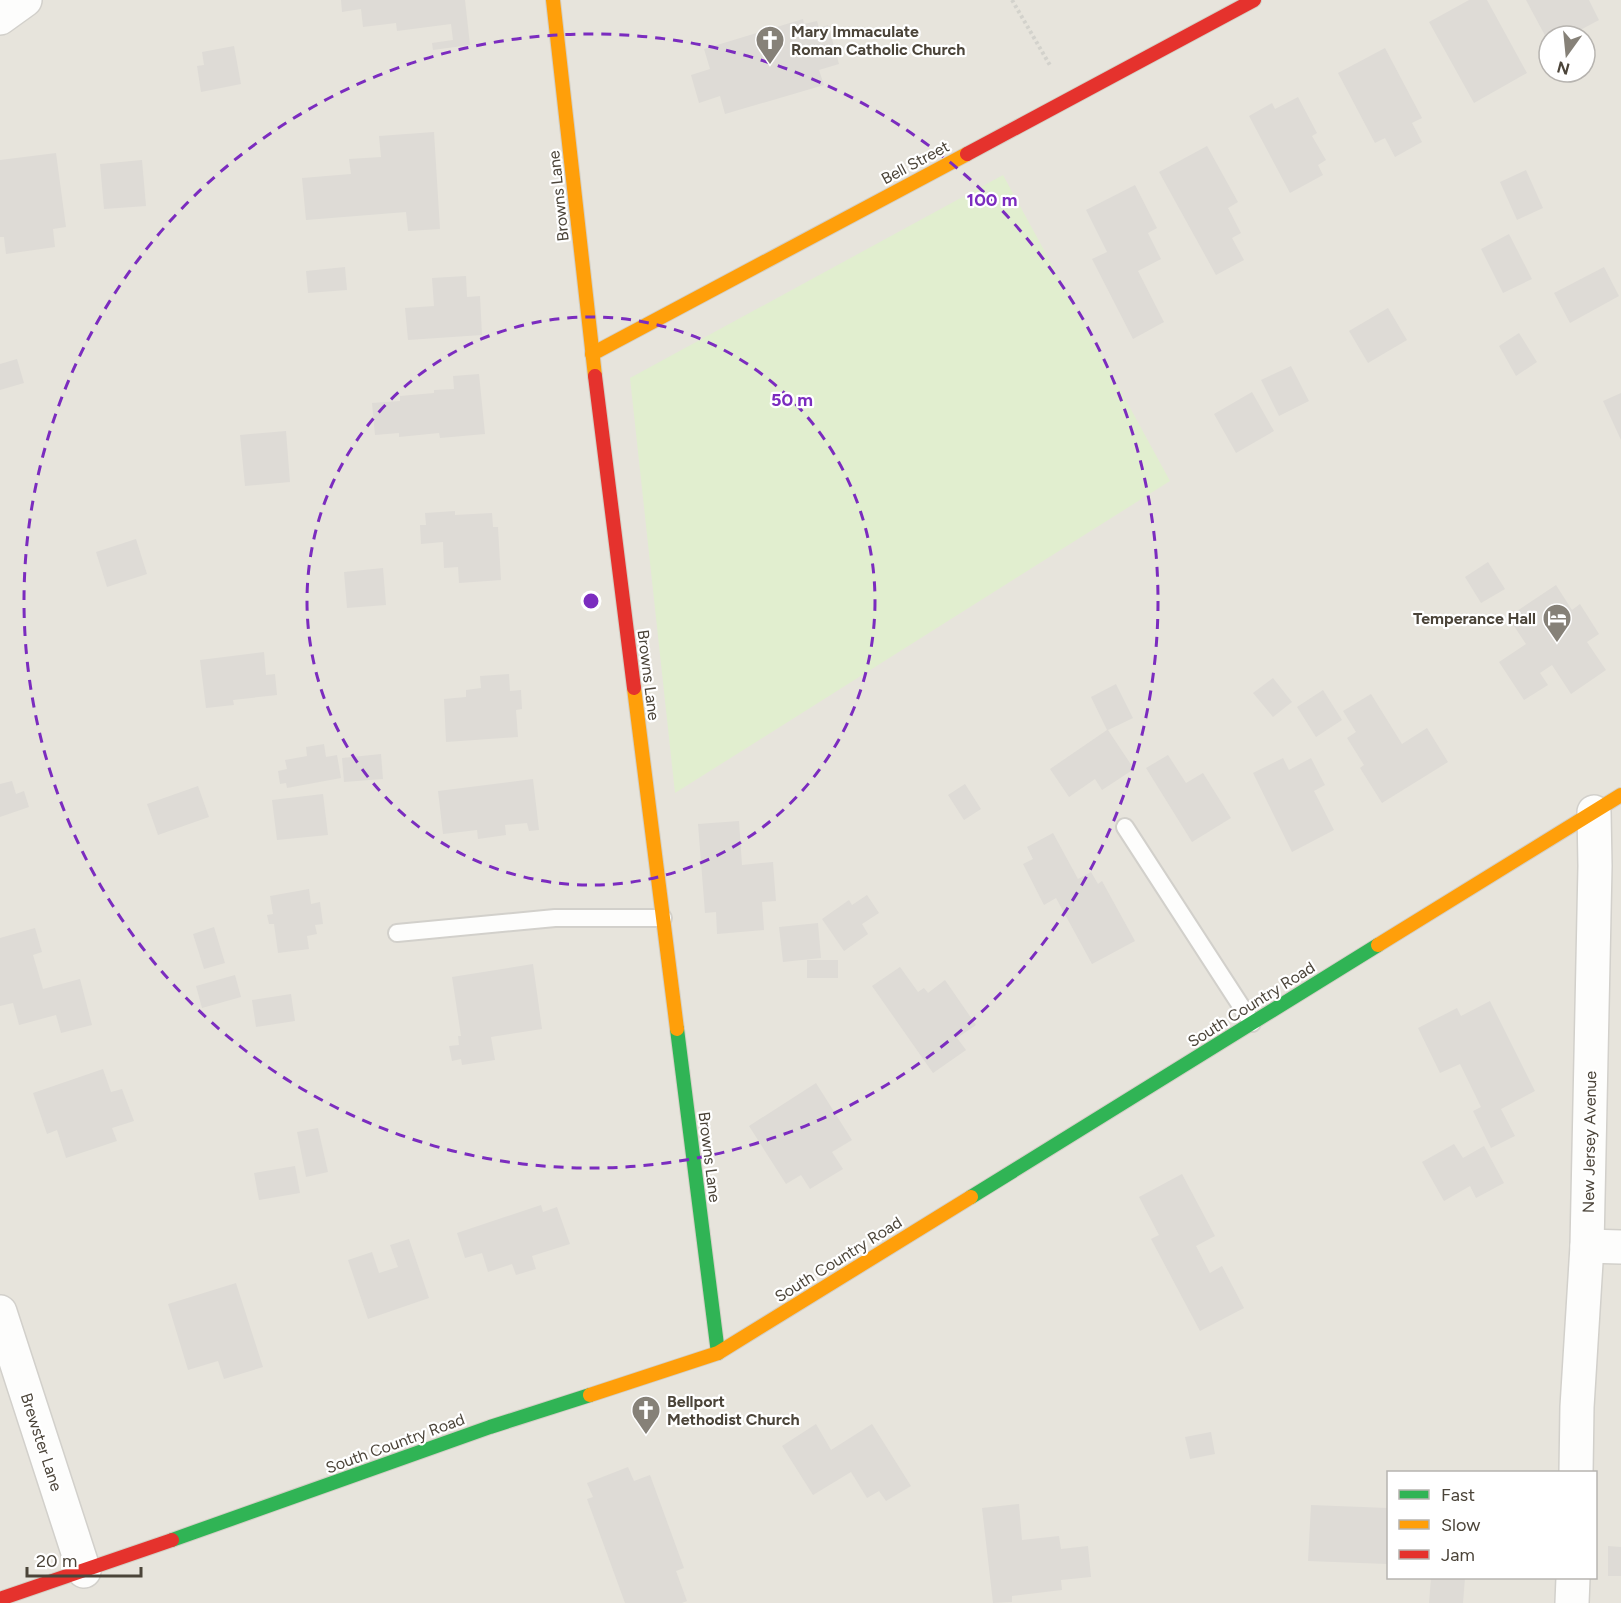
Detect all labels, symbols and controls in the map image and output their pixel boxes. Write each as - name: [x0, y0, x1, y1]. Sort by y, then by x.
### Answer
- place label: Mary Immaculate Roman Catholic Church: [791, 22, 965, 59]
- church icon: Mary Immaculate Roman Catholic Church: [754, 24, 786, 66]
- north arrow: [1537, 24, 1597, 84]
- text: N: [1555, 57, 1572, 79]
- street label: Bell Street: [878, 137, 953, 188]
- street label: Browns Lane: [544, 149, 573, 242]
- text: 100 m: [967, 189, 1017, 211]
- text: 50 m: [771, 389, 813, 411]
- centre of rings: [581, 591, 601, 611]
- hotel icon: Temperance Hall: [1541, 602, 1573, 644]
- place label: Temperance Hall: [1413, 609, 1536, 628]
- street label: Browns Lane: [634, 629, 664, 722]
- street label: South Country Road: [1184, 958, 1318, 1051]
- street label: New Jersey Avenue: [1579, 1070, 1600, 1213]
- street label: Browns Lane: [695, 1111, 725, 1204]
- street label: South Country Road: [771, 1213, 905, 1306]
- street label: Brewster Lane: [17, 1391, 66, 1494]
- place label: Bellport Methodist Church: [667, 1392, 800, 1429]
- church icon: Bellport Methodist Church: [630, 1394, 662, 1436]
- street label: South Country Road: [323, 1410, 467, 1477]
- legend: [1387, 1471, 1597, 1579]
- text: Fast: [1441, 1484, 1475, 1506]
- text: Slow: [1441, 1514, 1480, 1536]
- scale bar: [27, 1540, 141, 1578]
- text: Jam: [1441, 1544, 1475, 1566]
- text: 20 m: [36, 1550, 77, 1572]

